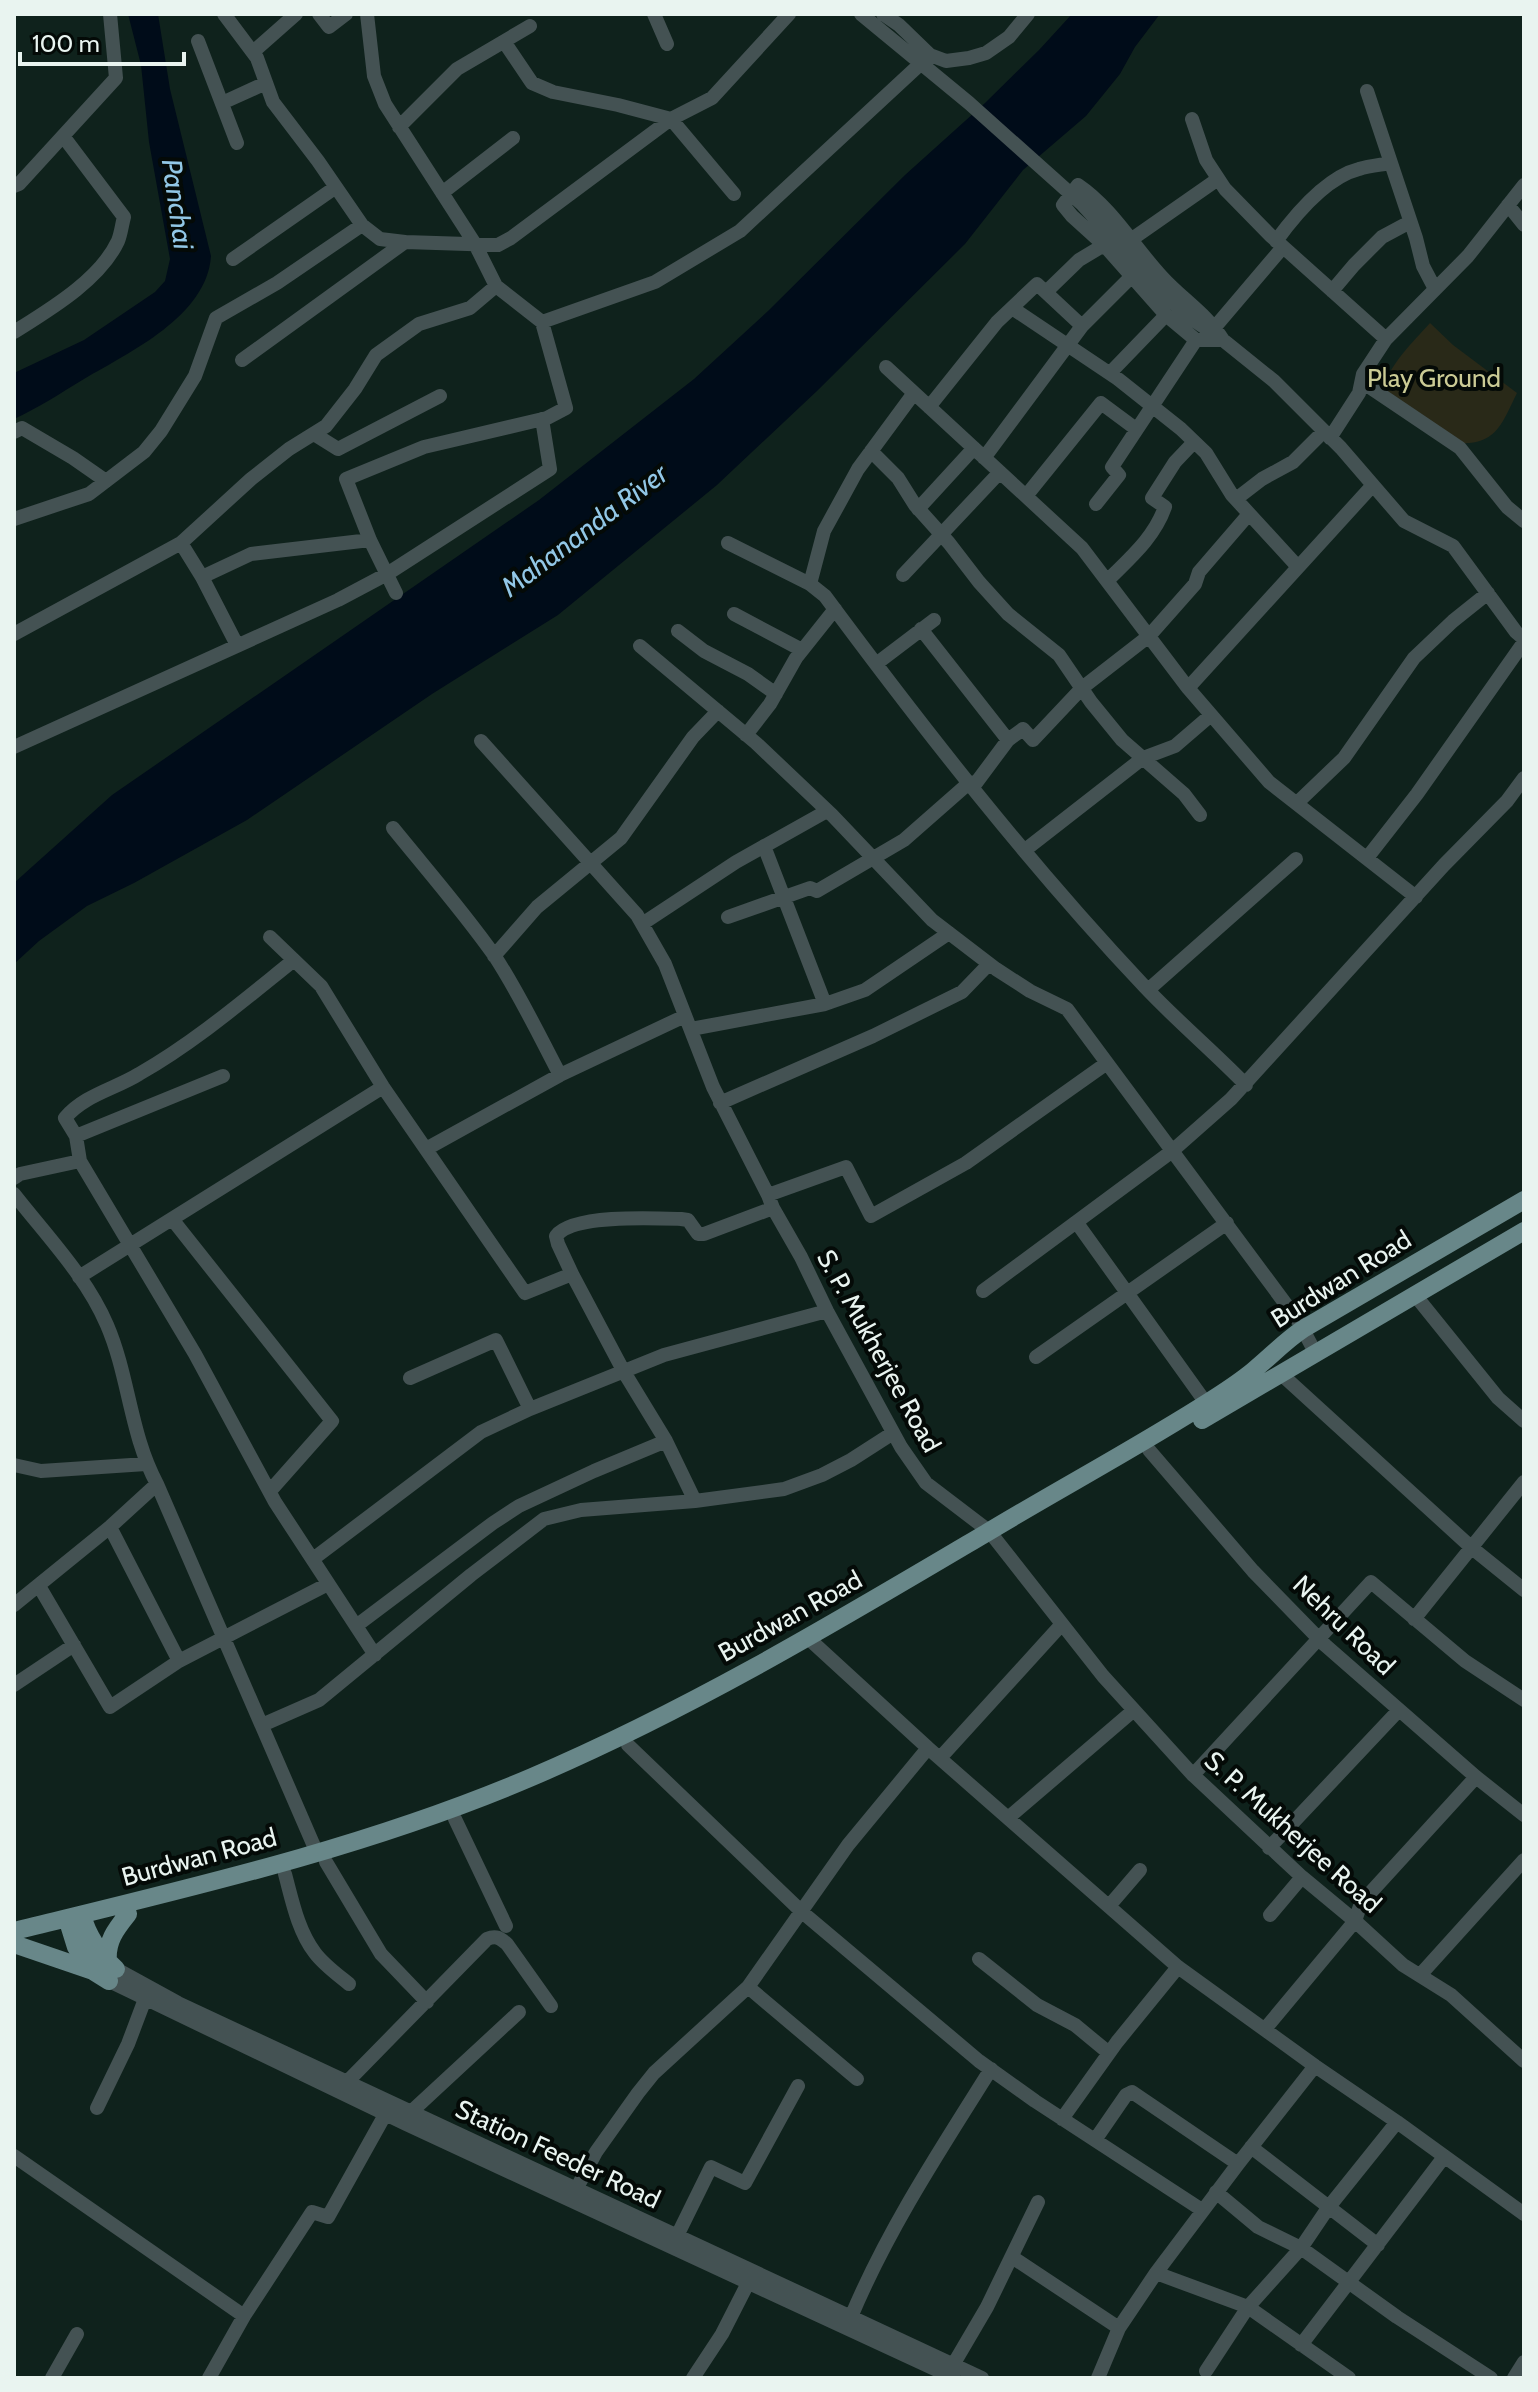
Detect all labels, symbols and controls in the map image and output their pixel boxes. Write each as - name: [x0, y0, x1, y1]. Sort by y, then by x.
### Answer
- scale bar: [20, 16, 184, 66]
- text: 100 m: [32, 29, 100, 58]
- water label: Panchai: [155, 156, 201, 253]
- park label: Play Ground: [1367, 362, 1501, 394]
- water label: Mahananda River: [493, 455, 675, 604]
- street label: Burdwan Road: [1265, 1223, 1417, 1335]
- street label: S. P. Mukherjee Road: [810, 1244, 948, 1458]
- street label: Burdwan Road: [713, 1563, 867, 1669]
- street label: Nehru Road: [1286, 1569, 1402, 1681]
- street label: S. P. Mukherjee Road: [1198, 1744, 1388, 1920]
- street label: Burdwan Road: [118, 1821, 280, 1893]
- street label: Station Feeder Road: [451, 2093, 665, 2215]

